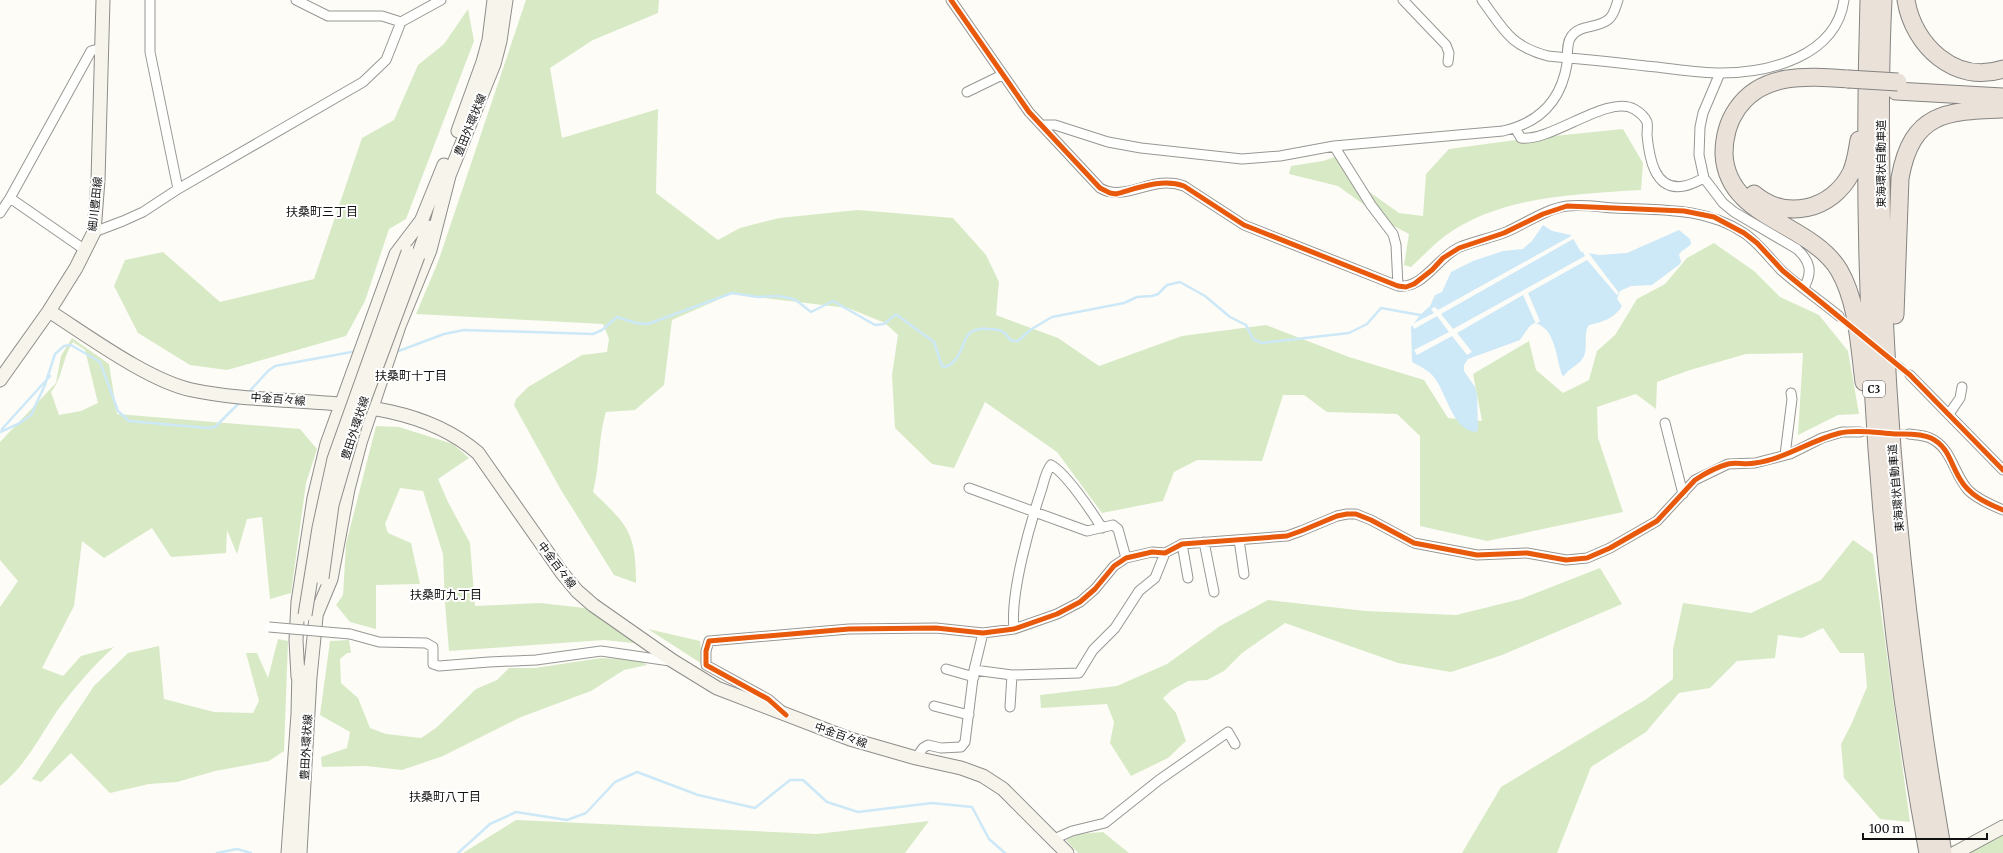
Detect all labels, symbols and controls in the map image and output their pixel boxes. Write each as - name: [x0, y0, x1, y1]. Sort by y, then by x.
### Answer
- street label: 豊田外環状線: [451, 92, 489, 158]
- street label: 東海環状自動車道: [1874, 120, 1888, 208]
- street label: 細川豊田線: [85, 176, 105, 232]
- district label: 扶桑町三丁目: [286, 204, 358, 219]
- district label: 扶桑町十丁目: [375, 368, 447, 383]
- road number: C3: [1863, 381, 1885, 397]
- street label: 中金百々線: [250, 390, 306, 408]
- street label: 豊田外環状線: [338, 394, 372, 462]
- street label: 東海環状自動車道: [1885, 444, 1907, 532]
- street label: 中金百々線: [535, 539, 579, 591]
- district label: 扶桑町九丁目: [410, 587, 482, 602]
- street label: 豊田外環状線: [297, 714, 315, 780]
- street label: 中金百々線: [813, 719, 869, 751]
- district label: 扶桑町八丁目: [409, 789, 481, 804]
- scale bar: [1863, 815, 1987, 841]
- text: 100 m: [1869, 821, 1904, 836]

